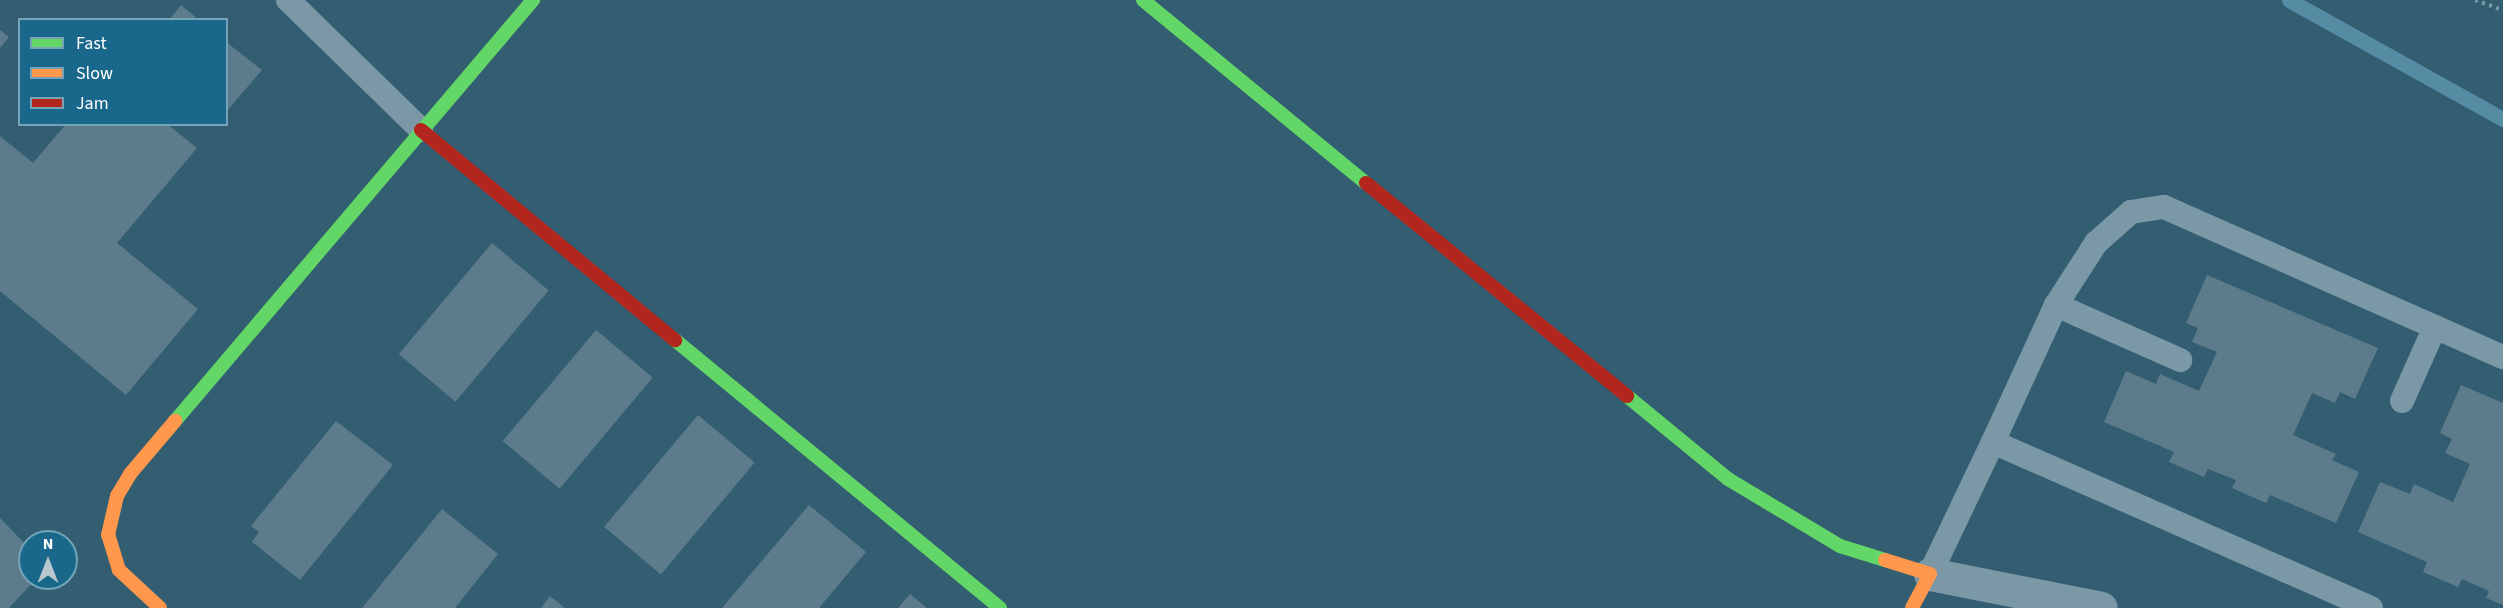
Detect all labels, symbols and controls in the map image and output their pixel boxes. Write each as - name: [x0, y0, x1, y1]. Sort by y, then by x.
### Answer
- legend: [18, 18, 228, 126]
- text: Fast: [76, 31, 107, 56]
- text: Slow: [76, 61, 113, 86]
- text: Jam: [76, 91, 109, 116]
- north arrow: [18, 530, 78, 590]
- text: N: [43, 533, 53, 555]

